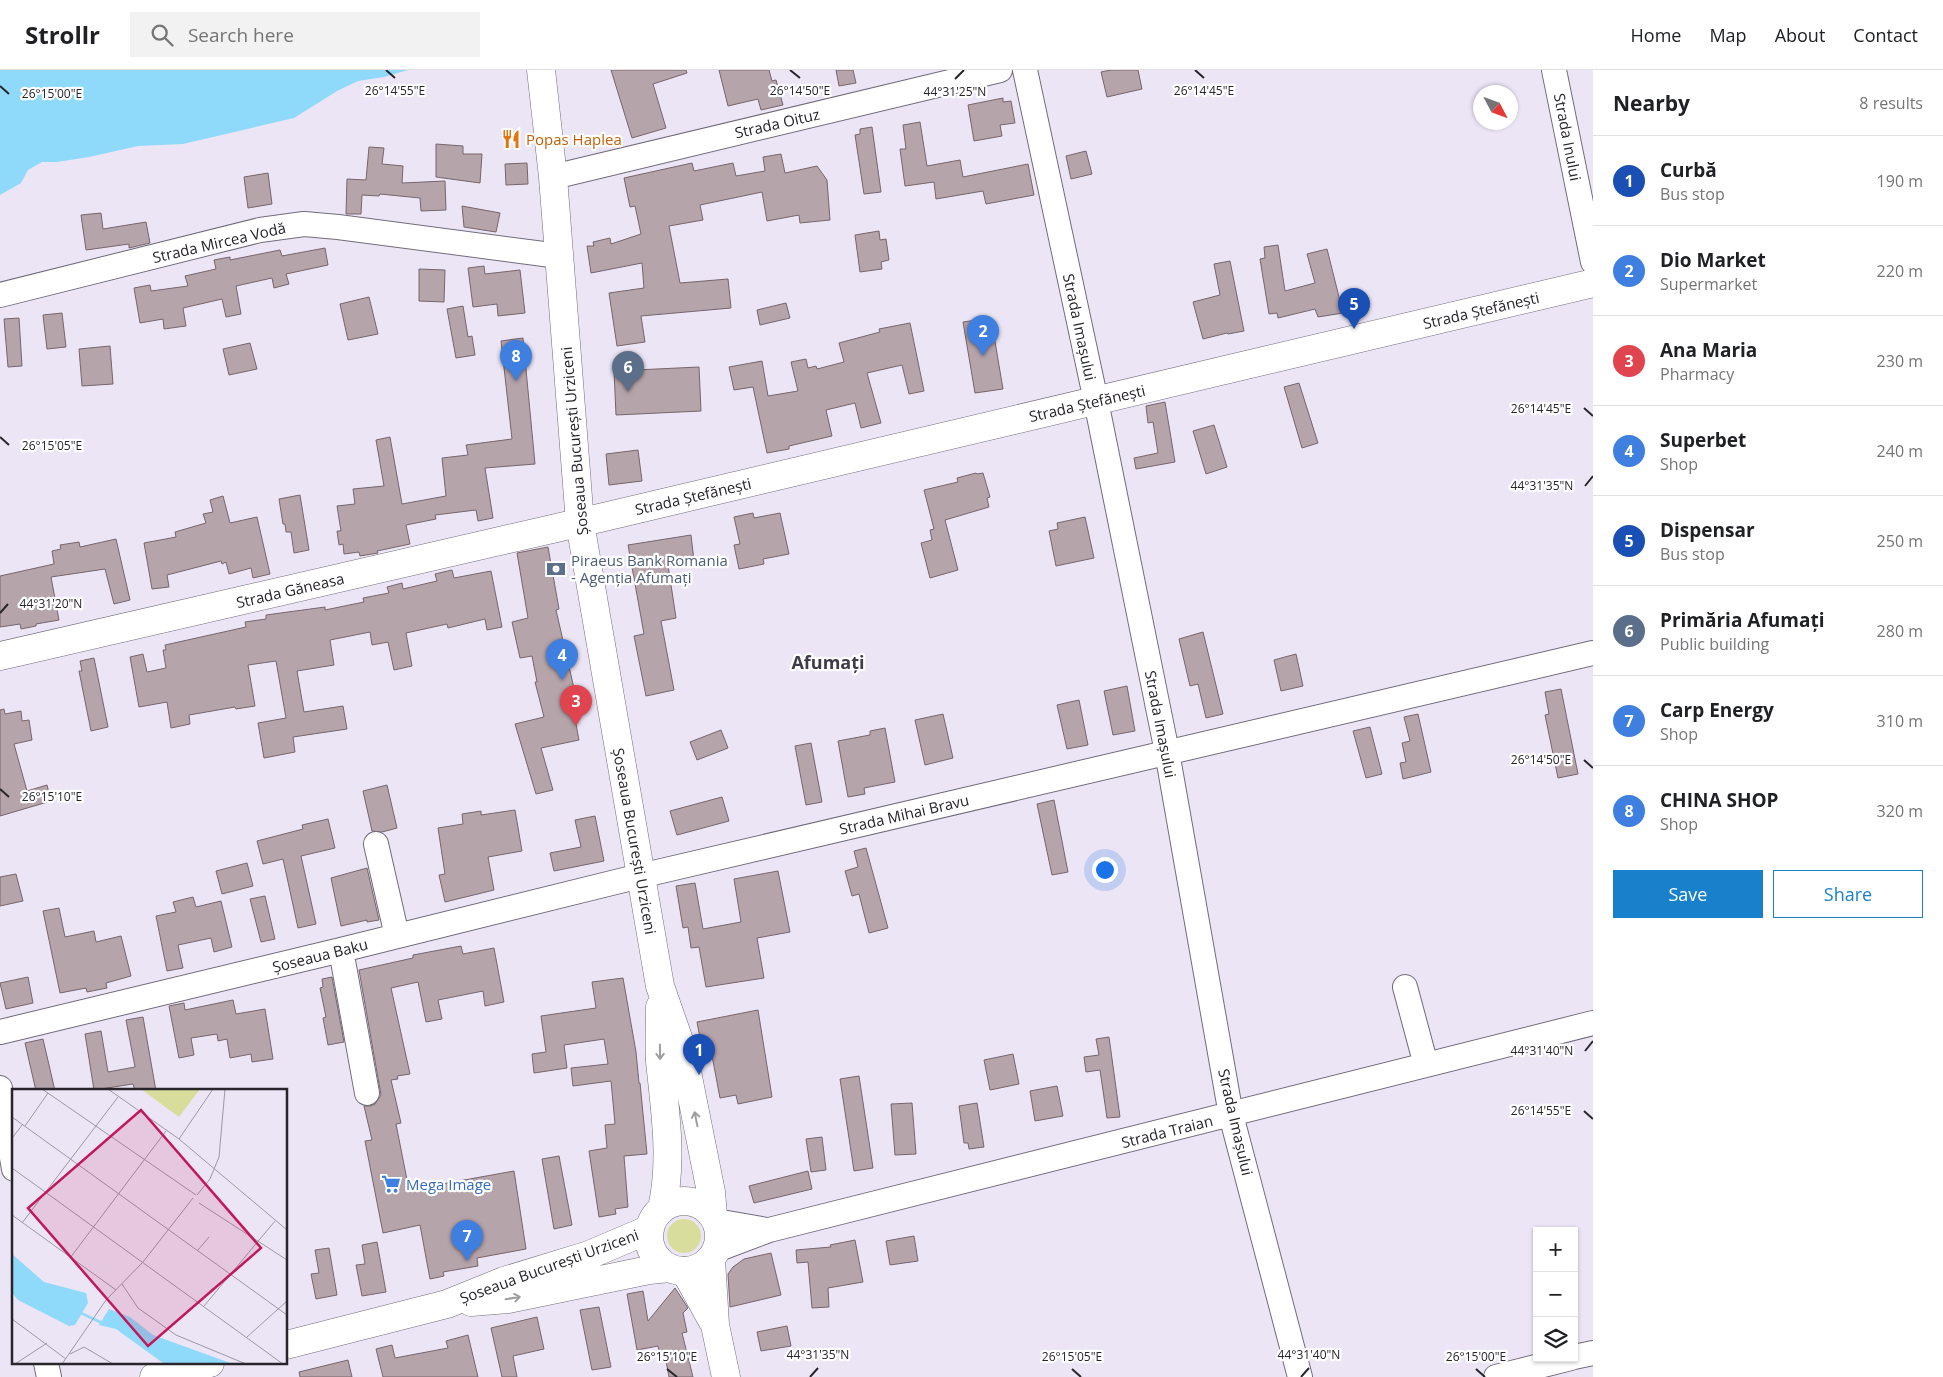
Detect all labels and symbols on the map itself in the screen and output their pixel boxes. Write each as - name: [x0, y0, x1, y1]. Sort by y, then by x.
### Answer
- text: 26°14'55"E: [365, 82, 425, 99]
- text: 26°14'50"E: [770, 82, 830, 99]
- text: 26°14'45"E: [1174, 82, 1234, 99]
- text: 44°31'25"N: [924, 83, 986, 100]
- text: 26°15'00"E: [22, 85, 82, 102]
- north arrow: [1473, 85, 1518, 130]
- street label: Strada Inului: [1550, 92, 1586, 182]
- street label: Strada Oituz: [733, 104, 821, 142]
- restaurant icon: Popas Haplea: [500, 128, 522, 150]
- place label: Popas Haplea: [526, 129, 622, 149]
- street label: Strada Mircea Vodă: [150, 217, 288, 267]
- street label: Strada Imașului: [1059, 272, 1101, 382]
- street label: Strada Ștefănești: [1421, 287, 1541, 333]
- pin: 5: [1338, 288, 1370, 329]
- pin: 2: [967, 315, 999, 356]
- pin: 8: [500, 340, 532, 381]
- street label: Șoseaua București Urziceni: [556, 346, 592, 536]
- pin: 6: [612, 351, 644, 392]
- street label: Strada Ștefănești: [1027, 380, 1147, 426]
- text: 26°14'45"E: [1511, 400, 1571, 417]
- text: 26°15'05"E: [22, 437, 82, 454]
- street label: Strada Ștefănești: [633, 473, 753, 519]
- text: 44°31'35"N: [1511, 477, 1573, 494]
- place label: Piraeus Bank Romania - Agenția Afumați: [571, 550, 728, 587]
- bank icon: Piraeus Bank Romania - Agenția Afumați: [545, 558, 567, 580]
- street label: Strada Găneasa: [234, 568, 346, 612]
- text: 44°31'20"N: [20, 595, 82, 612]
- pin: 4: [546, 639, 578, 680]
- district label: Afumați: [791, 650, 865, 674]
- street label: Strada Imașului: [1141, 669, 1181, 779]
- pin: 3: [560, 685, 592, 726]
- street label: Șoseaua București Urziceni: [609, 746, 661, 936]
- text: 26°14'50"E: [1511, 751, 1571, 768]
- text: 26°15'10"E: [22, 788, 82, 805]
- street label: Strada Mihai Bravu: [837, 789, 971, 839]
- your location: [1092, 857, 1118, 883]
- street label: Șoseaua Baku: [270, 933, 370, 977]
- pin: 1: [683, 1034, 715, 1075]
- text: 44°31'40"N: [1511, 1042, 1573, 1059]
- one-way arrow: [655, 1044, 665, 1060]
- street label: Strada Imașului: [1214, 1067, 1258, 1177]
- inset map: [12, 1089, 288, 1364]
- text: 26°14'55"E: [1511, 1102, 1571, 1119]
- street label: Strada Traian: [1119, 1110, 1215, 1152]
- one-way arrow: [691, 1111, 701, 1127]
- supermarket icon: Mega Image: [380, 1173, 402, 1195]
- place label: Mega Image: [406, 1174, 491, 1194]
- pin: 7: [451, 1220, 483, 1261]
- street label: Șoseaua București Urziceni: [457, 1224, 641, 1308]
- one-way arrow: [505, 1293, 521, 1303]
- text: 44°31'35"N: [787, 1346, 849, 1363]
- text: 44°31'40"N: [1278, 1346, 1340, 1363]
- text: 26°15'10"E: [637, 1348, 697, 1365]
- text: 26°15'05"E: [1042, 1348, 1102, 1365]
- text: 26°15'00"E: [1446, 1348, 1506, 1365]

